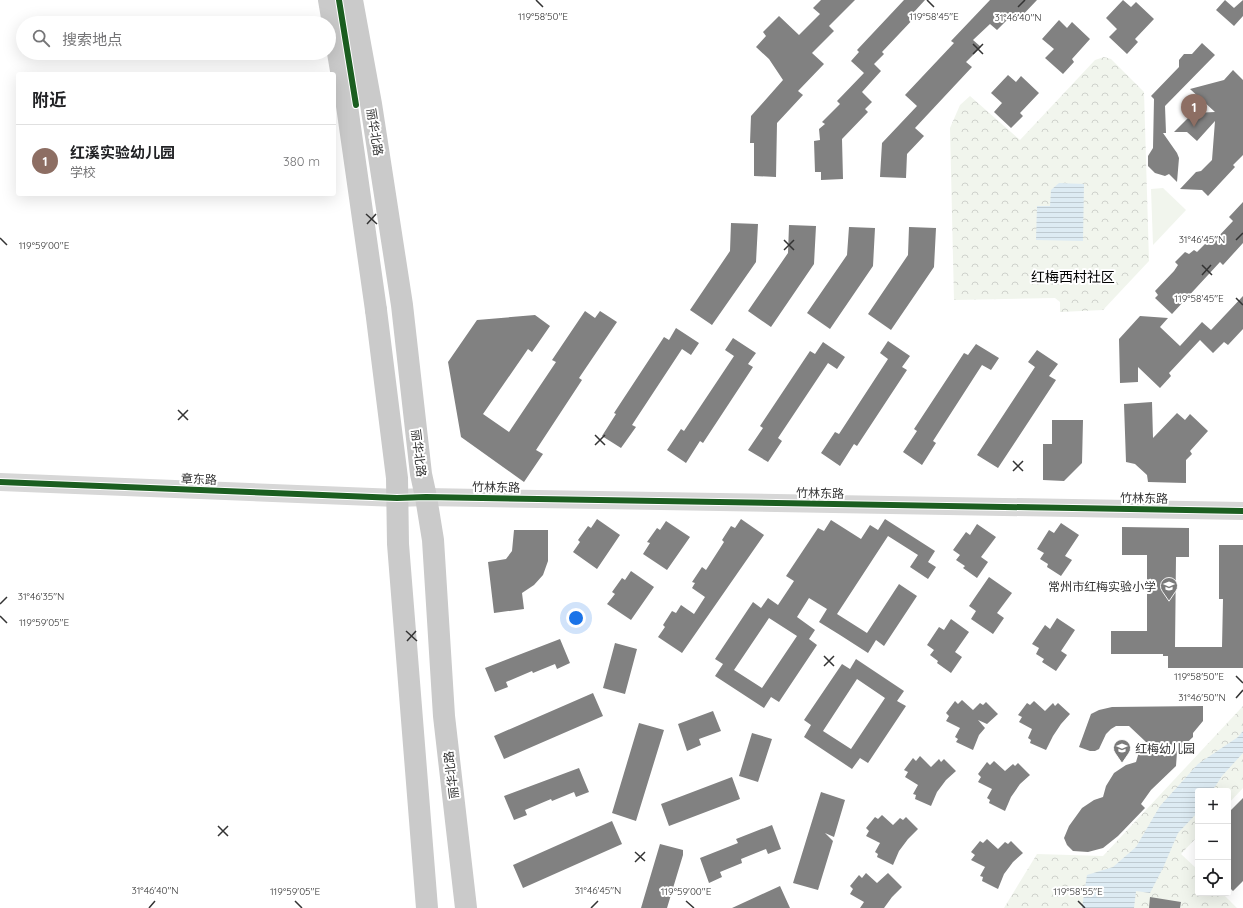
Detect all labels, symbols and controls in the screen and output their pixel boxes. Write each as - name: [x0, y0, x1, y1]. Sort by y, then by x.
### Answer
- text: 119°58'50"E: [518, 10, 568, 23]
- text: 119°58'45"E: [909, 10, 959, 23]
- text: 31°46'40"N: [994, 11, 1042, 24]
- search box: [16, 16, 336, 60]
- icon: search: [30, 27, 52, 49]
- text: 搜索地点: [62, 30, 122, 49]
- text: 附近: [32, 89, 66, 110]
- pin: 1: [1181, 94, 1207, 127]
- street label: 丽华北路: [364, 107, 386, 157]
- text: 红溪实验幼儿园: [70, 143, 175, 162]
- text: 1: [42, 153, 48, 169]
- text: 380 m: [283, 153, 320, 169]
- text: 学校: [70, 164, 96, 180]
- text: 31°46'45"N: [1179, 233, 1225, 246]
- text: 119°59'00"E: [19, 239, 70, 252]
- district label: 红梅西村社区: [1031, 268, 1115, 286]
- text: 119°58'45"E: [1174, 292, 1224, 305]
- street label: 丽华北路: [409, 428, 429, 478]
- street label: 章东路: [181, 471, 217, 487]
- street label: 竹林东路: [472, 479, 520, 495]
- street label: 竹林东路: [796, 485, 844, 501]
- street label: 竹林东路: [1120, 490, 1168, 506]
- school or university icon: 常州市红梅实验小学: [1159, 576, 1179, 601]
- place label: 常州市红梅实验小学: [1048, 579, 1156, 594]
- text: 31°46'35"N: [18, 590, 64, 603]
- your location: [566, 608, 586, 628]
- text: 119°59'05"E: [19, 616, 69, 629]
- text: 119°58'50"E: [1174, 670, 1224, 683]
- text: 31°46'50"N: [1178, 691, 1226, 704]
- school or university icon: 红梅幼儿园: [1112, 738, 1132, 763]
- place label: 红梅幼儿园: [1135, 741, 1195, 756]
- street label: 丽华北路: [441, 750, 461, 800]
- map controls: [1195, 788, 1231, 896]
- button: +: [1195, 788, 1231, 824]
- button: −: [1195, 824, 1231, 860]
- button: locate: [1195, 860, 1231, 896]
- text: 31°46'40"N: [131, 884, 179, 897]
- text: 31°46'45"N: [575, 884, 621, 897]
- text: 119°59'05"E: [270, 885, 320, 898]
- text: 119°59'00"E: [661, 885, 712, 898]
- text: 119°58'55"E: [1053, 885, 1103, 898]

